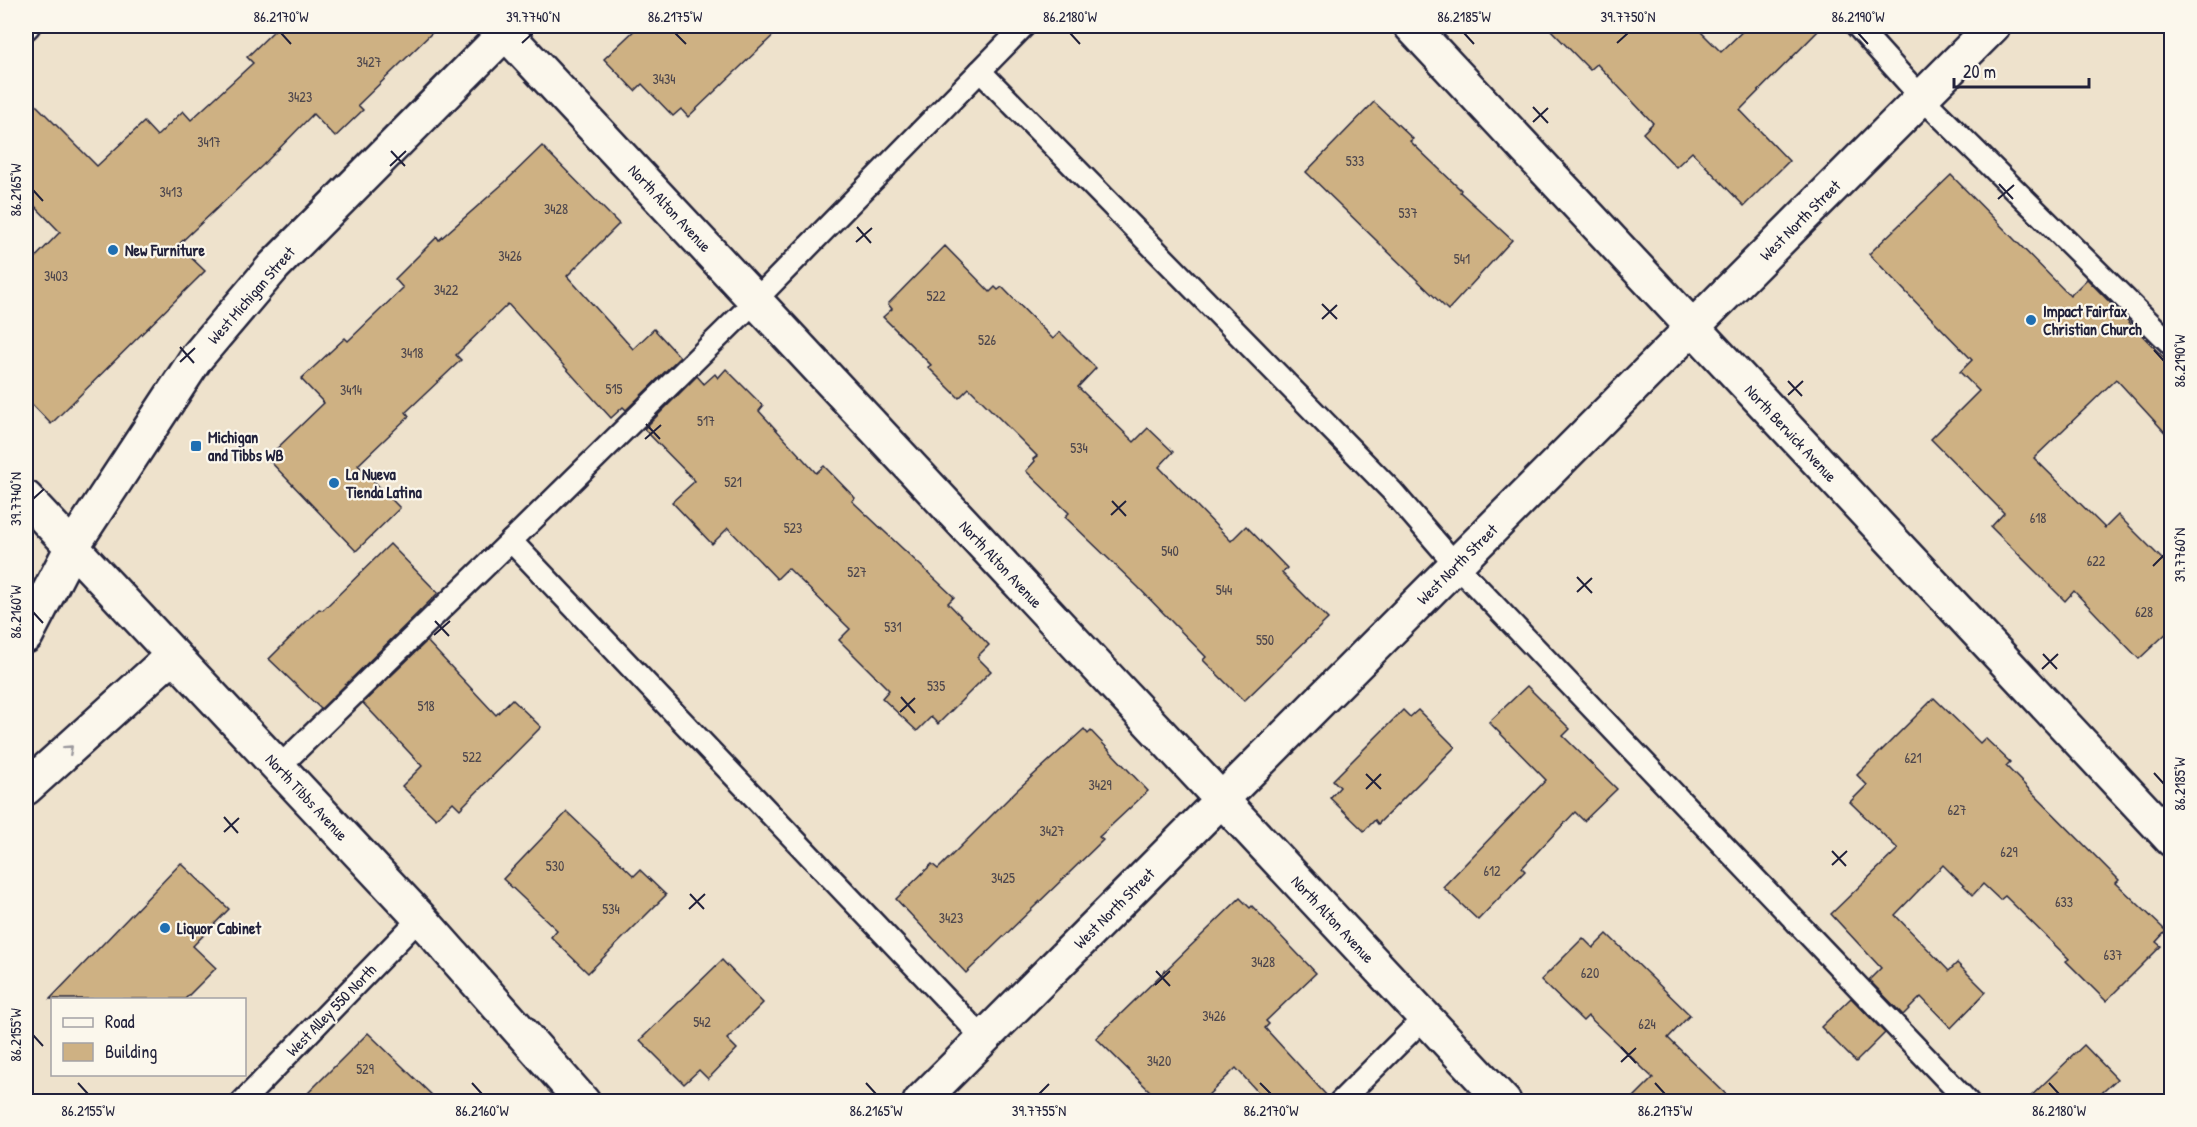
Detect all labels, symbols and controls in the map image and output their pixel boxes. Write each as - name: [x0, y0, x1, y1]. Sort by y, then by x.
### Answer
- text: 86.2170°W: [253, 6, 309, 27]
- text: 39.7740°N: [506, 6, 560, 27]
- text: 86.2175°W: [648, 6, 703, 27]
- text: 86.2180°W: [1043, 6, 1098, 27]
- text: 86.2185°W: [1437, 6, 1492, 27]
- text: 39.7750°N: [1601, 6, 1655, 27]
- text: 86.2190°W: [1831, 6, 1885, 27]
- scale bar: [1954, 51, 2089, 89]
- house number: 3427: [356, 52, 382, 71]
- text: 20 m: [1963, 59, 1996, 84]
- house number: 3434: [652, 69, 676, 88]
- house number: 3423: [288, 87, 312, 106]
- house number: 3417: [197, 132, 221, 151]
- house number: 533: [1346, 151, 1364, 170]
- street label: North Alton Avenue: [624, 159, 717, 257]
- text: 86.2165°W: [5, 163, 26, 217]
- street label: West North Street: [1755, 174, 1846, 265]
- house number: 3413: [160, 182, 182, 201]
- house number: 3428: [544, 199, 568, 218]
- house number: 537: [1398, 203, 1418, 222]
- place label: New Furniture: [125, 239, 205, 261]
- street label: West Michigan Street: [202, 241, 300, 349]
- marker: New Furniture: [106, 243, 120, 257]
- house number: 3426: [498, 246, 522, 265]
- house number: 541: [1454, 249, 1470, 268]
- house number: 3403: [44, 266, 68, 285]
- house number: 3422: [434, 280, 459, 299]
- house number: 522: [926, 286, 946, 305]
- place label: Impact Fairfax Christian Church: [2043, 300, 2142, 340]
- marker: Impact Fairfax Christian Church: [2024, 313, 2038, 327]
- house number: 526: [978, 330, 996, 349]
- text: 86.2190°W: [2169, 334, 2190, 388]
- house number: 3418: [401, 343, 423, 362]
- house number: 515: [606, 379, 623, 398]
- house number: 3414: [340, 380, 362, 399]
- street label: North Berwick Avenue: [1740, 380, 1842, 487]
- house number: 517: [697, 411, 715, 430]
- place label: Michigan and Tibbs WB: [208, 426, 284, 466]
- house number: 534: [1070, 438, 1088, 457]
- marker: Michigan and Tibbs WB: [189, 439, 203, 453]
- place label: La Nueva Tienda Latina: [345, 463, 422, 503]
- text: 39.7740°N: [5, 472, 26, 526]
- house number: 521: [724, 472, 742, 491]
- marker: La Nueva Tienda Latina: [327, 476, 341, 490]
- house number: 618: [2030, 508, 2046, 527]
- street label: North Alton Avenue: [955, 515, 1048, 613]
- house number: 523: [784, 518, 802, 537]
- street label: West North Street: [1412, 518, 1503, 609]
- text: 39.7760°N: [2169, 528, 2190, 582]
- house number: 540: [1161, 541, 1179, 560]
- house number: 622: [2087, 551, 2106, 570]
- house number: 527: [847, 562, 867, 581]
- house number: 544: [1216, 580, 1232, 599]
- text: 86.2160°W: [5, 584, 26, 639]
- house number: 628: [2135, 602, 2153, 621]
- house number: 531: [884, 617, 902, 636]
- house number: 550: [1256, 630, 1274, 649]
- house number: 535: [927, 676, 945, 695]
- house number: 518: [417, 696, 435, 715]
- one-way arrow: [62, 745, 73, 756]
- house number: 522: [462, 747, 482, 766]
- house number: 621: [1904, 748, 1922, 767]
- street label: North Tibbs Avenue: [261, 749, 354, 846]
- text: 86.2185°W: [2169, 756, 2190, 811]
- house number: 3429: [1088, 775, 1112, 794]
- house number: 627: [1947, 800, 1967, 819]
- house number: 3427: [1039, 821, 1065, 840]
- house number: 629: [2000, 842, 2018, 861]
- house number: 530: [546, 856, 564, 875]
- house number: 612: [1483, 861, 1501, 880]
- street label: West North Street: [1069, 862, 1160, 953]
- house number: 3425: [991, 868, 1015, 887]
- street label: North Alton Avenue: [1287, 870, 1380, 968]
- house number: 633: [2055, 892, 2073, 911]
- house number: 534: [602, 899, 620, 918]
- house number: 3423: [939, 908, 963, 927]
- place label: Liquor Cabinet: [177, 917, 261, 940]
- marker: Liquor Cabinet: [158, 921, 172, 935]
- house number: 637: [2104, 945, 2122, 964]
- house number: 3428: [1251, 952, 1275, 971]
- street label: West Alley 550 North: [281, 959, 381, 1061]
- house number: 620: [1581, 963, 1599, 982]
- legend: [51, 998, 246, 1076]
- house number: 3426: [1202, 1006, 1226, 1025]
- text: 86.2155°W: [5, 1007, 26, 1062]
- text: Road: [105, 1009, 135, 1034]
- house number: 542: [693, 1012, 711, 1031]
- house number: 624: [1638, 1014, 1656, 1033]
- text: Building: [105, 1039, 157, 1064]
- house number: 3420: [1147, 1051, 1171, 1070]
- house number: 529: [356, 1059, 374, 1078]
- text: 86.2155°W: [61, 1100, 116, 1121]
- text: 86.2160°W: [455, 1100, 510, 1121]
- text: 86.2165°W: [849, 1100, 903, 1121]
- text: 39.7755°N: [1012, 1100, 1066, 1121]
- text: 86.2170°W: [1243, 1100, 1299, 1121]
- text: 86.2175°W: [1638, 1100, 1693, 1121]
- text: 86.2180°W: [2032, 1100, 2087, 1121]

